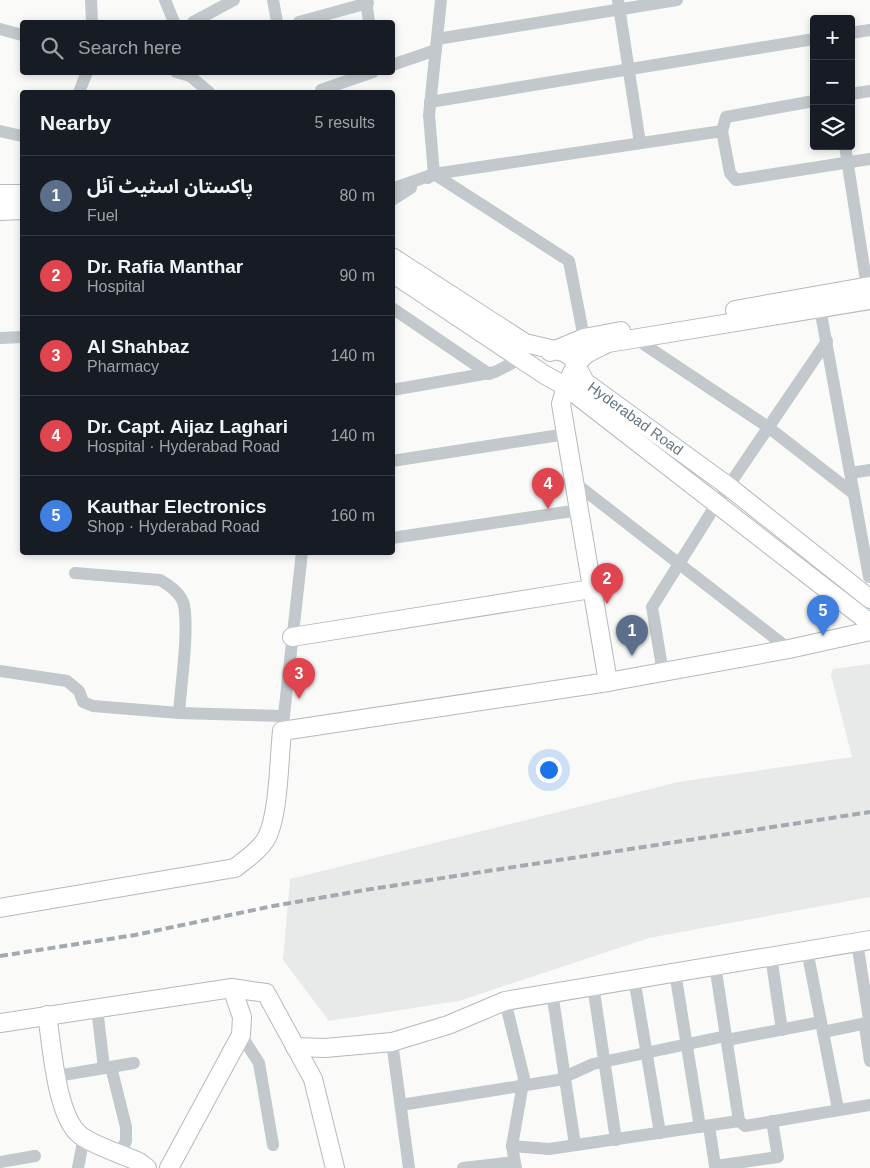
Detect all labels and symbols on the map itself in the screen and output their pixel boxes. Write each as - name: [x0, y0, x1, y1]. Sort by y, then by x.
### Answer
- street label: Hyderabad Road: [585, 378, 686, 458]
- pin: 4: [532, 468, 564, 509]
- pin: 2: [591, 563, 623, 604]
- pin: 5: [807, 595, 839, 636]
- pin: 1: [616, 615, 648, 656]
- pin: 3: [283, 658, 315, 699]
- your location: [536, 757, 562, 783]

